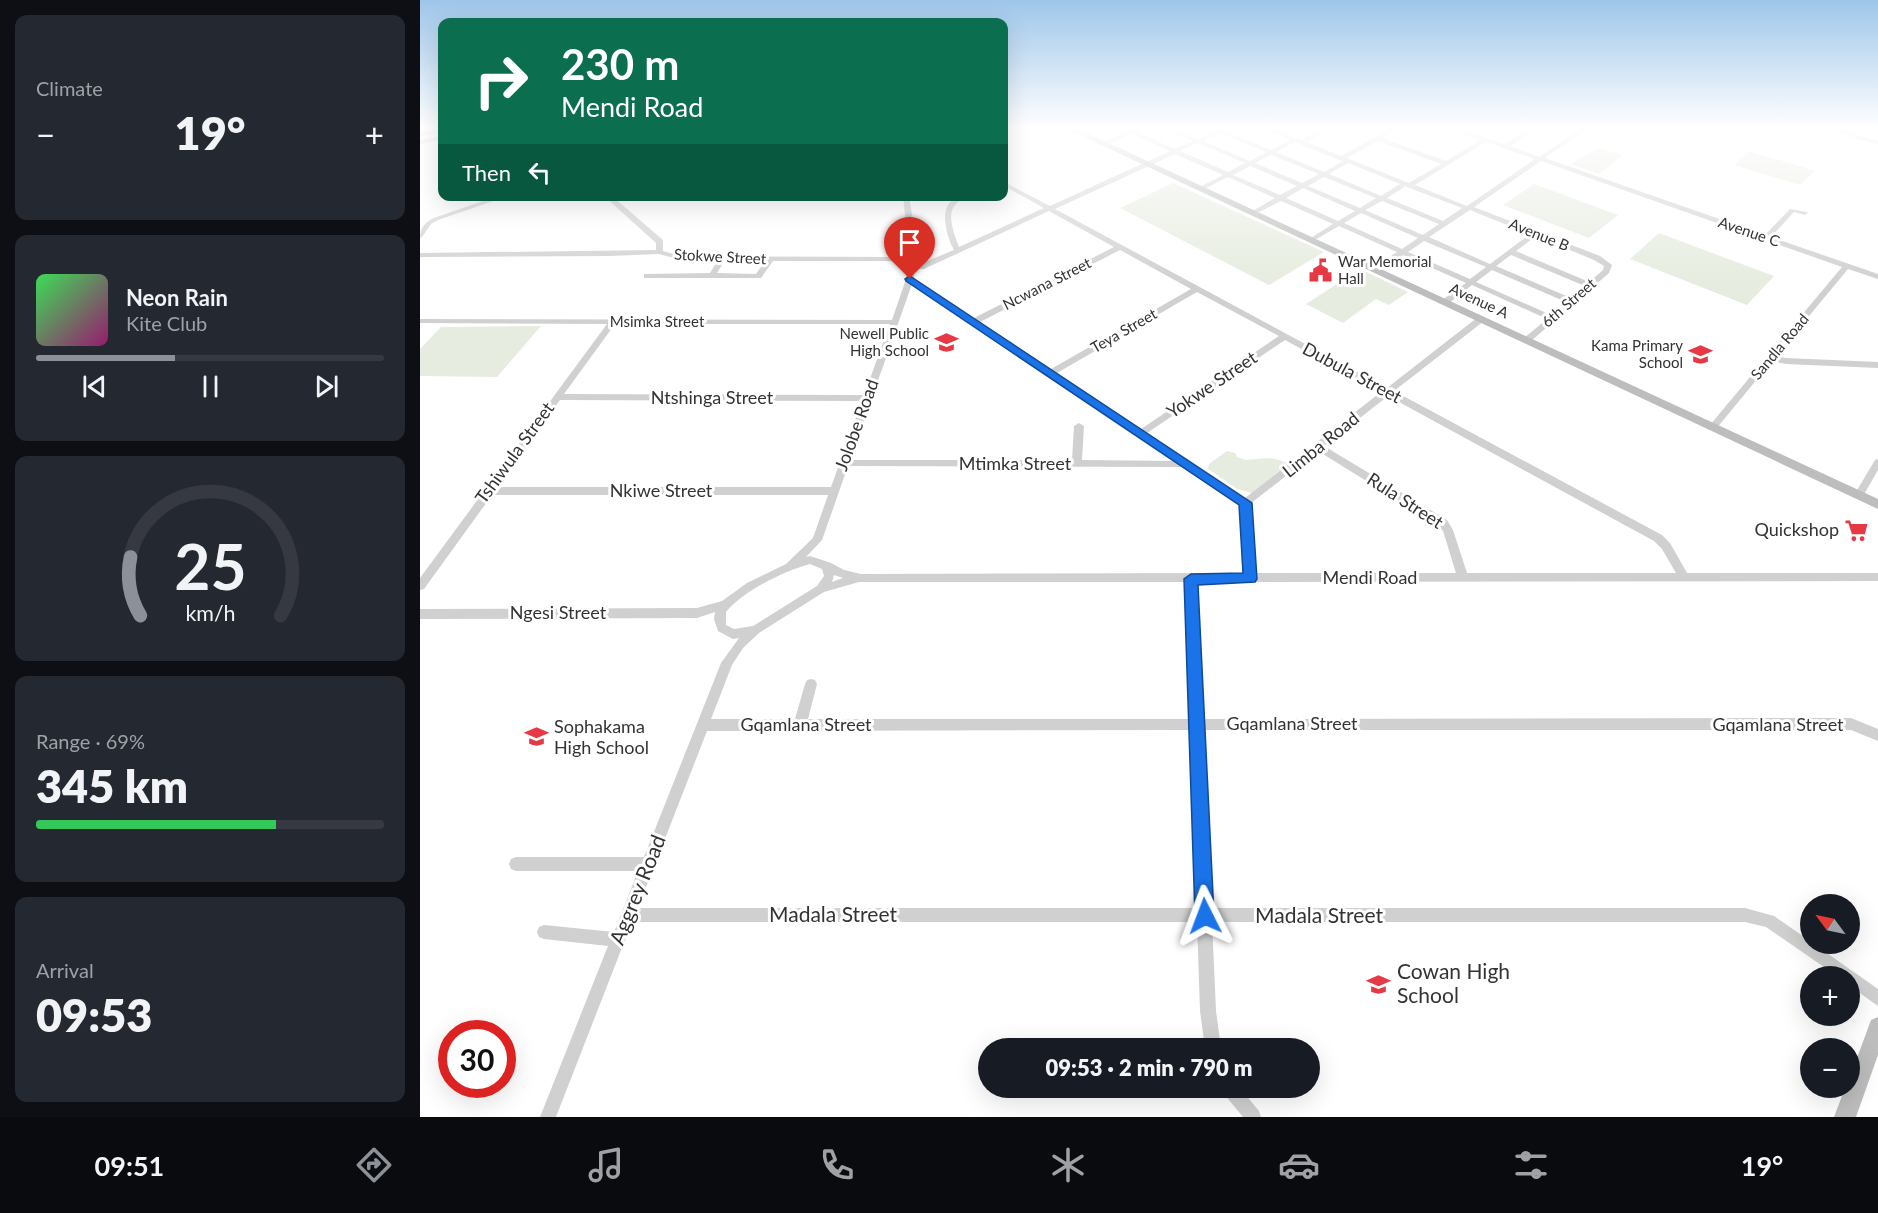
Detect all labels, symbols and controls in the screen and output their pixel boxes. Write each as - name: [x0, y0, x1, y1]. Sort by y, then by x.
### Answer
- text: 230 m: [561, 39, 679, 89]
- icon: right: [462, 42, 540, 120]
- text: Climate: [36, 76, 103, 100]
- text: Mendi Road: [561, 90, 703, 123]
- text: 19°: [175, 106, 245, 160]
- text: −: [36, 114, 55, 154]
- text: +: [365, 114, 384, 154]
- icon: left: [523, 156, 556, 189]
- text: Then: [462, 159, 511, 186]
- street label: Avenue C: [1716, 212, 1782, 250]
- street label: Avenue B: [1507, 214, 1572, 254]
- pin: [884, 217, 935, 279]
- icon: arrive: [893, 226, 926, 259]
- street label: Stokwe Street: [674, 245, 767, 267]
- place label: War Memorial Hall: [1338, 252, 1432, 287]
- street label: Ncwana Street: [999, 253, 1094, 313]
- public building icon: War Memorial Hall: [1307, 258, 1333, 284]
- street label: 6th Street: [1538, 273, 1600, 331]
- street label: Avenue A: [1447, 279, 1513, 322]
- text: Neon Rain: [126, 284, 228, 311]
- street label: Teya Street: [1087, 304, 1160, 356]
- street label: Sandla Road: [1747, 310, 1812, 383]
- text: Kite Club: [126, 311, 207, 335]
- street label: Msimka Street: [610, 312, 705, 330]
- place label: Newell Public High School: [839, 324, 929, 359]
- school or university icon: Newell Public High School: [934, 330, 960, 356]
- place label: Kama Primary School: [1591, 336, 1683, 371]
- street label: Dubula Street: [1299, 337, 1406, 408]
- school or university icon: Kama Primary School: [1688, 342, 1714, 368]
- street label: Yokwe Street: [1162, 346, 1261, 422]
- icon: previous: [78, 370, 111, 403]
- icon: pause: [194, 370, 227, 403]
- icon: next: [310, 370, 343, 403]
- street label: Jolobe Road: [829, 376, 883, 474]
- street label: Ntshinga Street: [651, 386, 774, 408]
- street label: Tshiwula Street: [470, 397, 559, 507]
- street label: Limba Road: [1278, 407, 1363, 482]
- street label: Mtimka Street: [959, 452, 1072, 474]
- street label: Rula Street: [1363, 467, 1448, 533]
- street label: Nkiwe Street: [610, 479, 713, 501]
- supermarket icon: Quickshop: [1844, 517, 1870, 543]
- place label: Quickshop: [1754, 518, 1839, 540]
- text: 25: [174, 528, 246, 603]
- street label: Mendi Road: [1323, 566, 1417, 588]
- text: km/h: [185, 600, 235, 626]
- street label: Ngesi Street: [510, 601, 607, 623]
- street label: Gqamlana Street: [1226, 712, 1358, 734]
- street label: Gqamlana Street: [740, 713, 872, 735]
- street label: Gqamlana Street: [1712, 713, 1844, 735]
- place label: Sophakama High School: [554, 715, 649, 758]
- school or university icon: Sophakama High School: [523, 724, 549, 750]
- text: Range · 69%: [36, 729, 145, 753]
- text: 345 km: [36, 759, 188, 813]
- street label: Aggrey Road: [603, 831, 670, 948]
- position arrow: [1173, 884, 1237, 948]
- north arrow: [1800, 894, 1860, 954]
- map controls: [1800, 894, 1860, 1098]
- street label: Madala Street: [769, 901, 897, 926]
- street label: Madala Street: [1255, 902, 1383, 927]
- text: Arrival: [36, 958, 94, 982]
- place label: Cowan High School: [1397, 958, 1510, 1007]
- button: +: [1800, 966, 1860, 1026]
- school or university icon: Cowan High School: [1366, 971, 1392, 997]
- text: 09:53: [36, 988, 152, 1042]
- speed limit sign: 30: [438, 1020, 516, 1098]
- button: −: [1800, 1038, 1860, 1098]
- text: 09:53 · 2 min · 790 m: [1046, 1054, 1252, 1081]
- icon: directions: [353, 1144, 395, 1186]
- icon: music: [585, 1144, 627, 1186]
- icon: phone: [816, 1144, 858, 1186]
- icon: climate: [1047, 1144, 1089, 1186]
- icon: car: [1278, 1144, 1320, 1186]
- icon: filters: [1510, 1144, 1552, 1186]
- text: 09:51: [95, 1149, 164, 1182]
- text: 19°: [1741, 1149, 1783, 1182]

